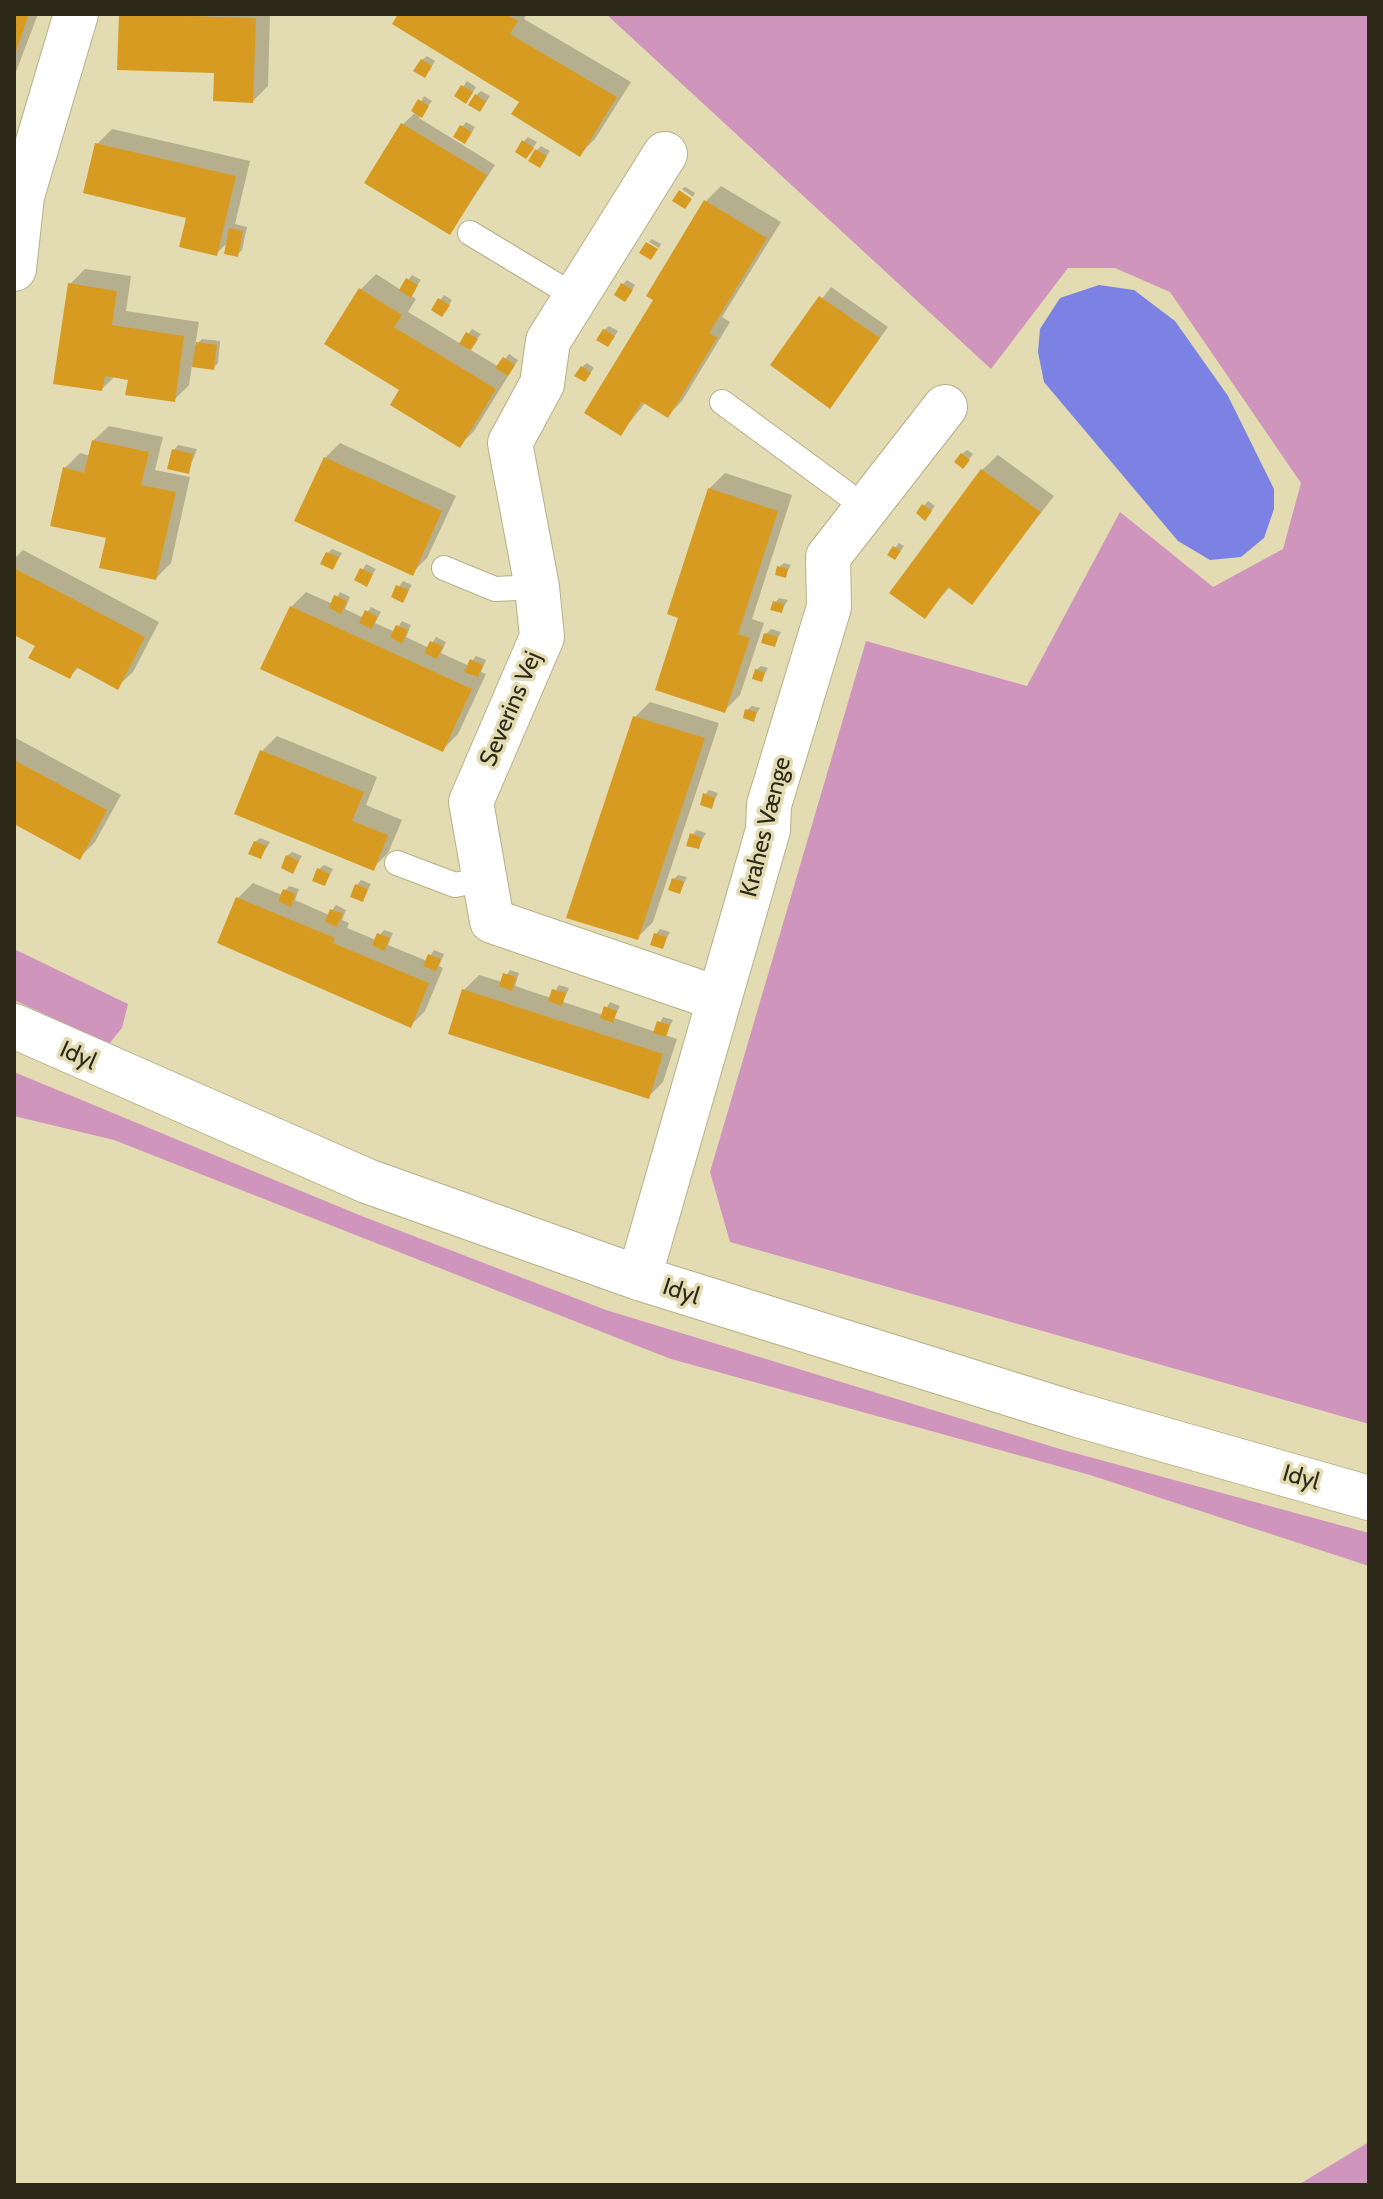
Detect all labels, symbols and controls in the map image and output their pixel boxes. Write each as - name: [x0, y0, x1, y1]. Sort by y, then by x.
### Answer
- street label: Severins Vej: [474, 647, 548, 771]
- street label: Krahes Vænge: [735, 754, 797, 900]
- street label: Idyl: [55, 1035, 101, 1077]
- street label: Idyl: [659, 1273, 703, 1311]
- street label: Idyl: [1279, 1459, 1323, 1497]

